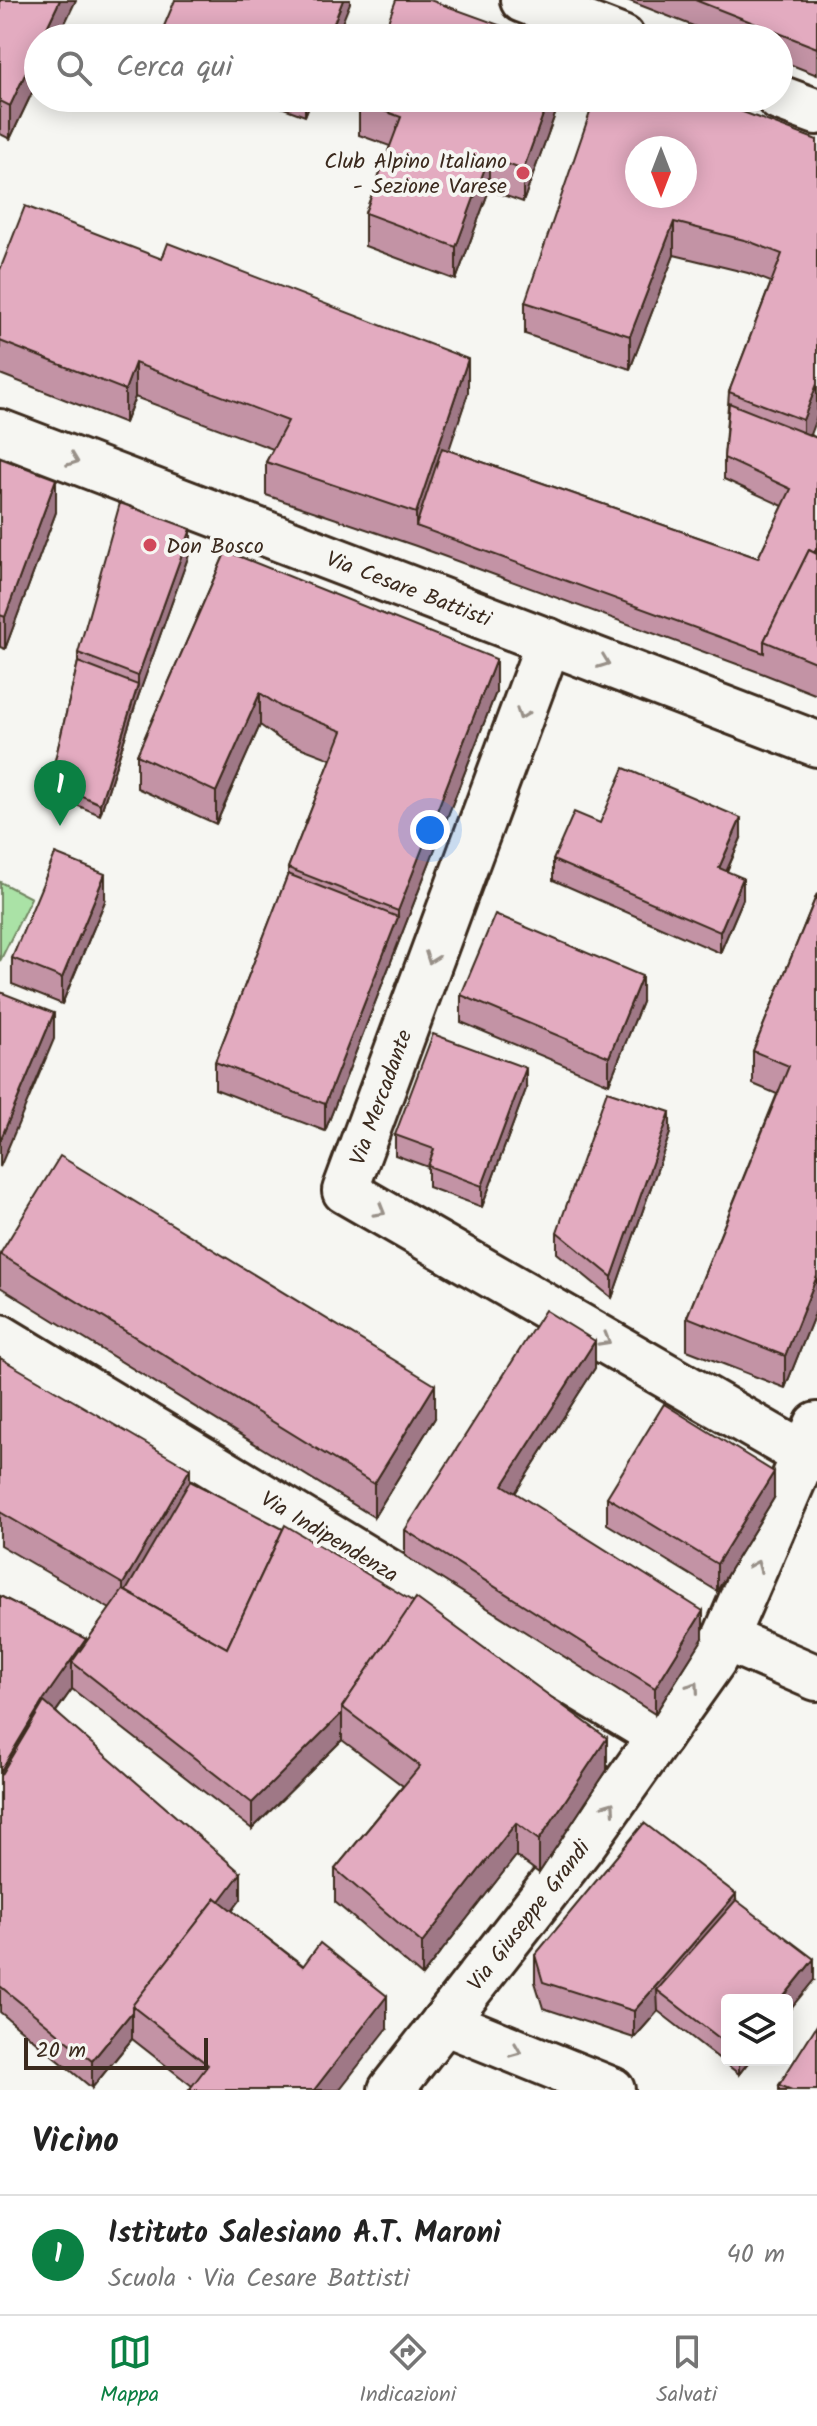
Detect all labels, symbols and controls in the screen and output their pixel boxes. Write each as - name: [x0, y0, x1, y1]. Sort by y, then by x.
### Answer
- search box: [24, 24, 793, 112]
- text: Cerca qui: [116, 44, 233, 92]
- icon: search: [52, 46, 96, 90]
- north arrow: [625, 136, 697, 208]
- place label: Club Alpino Italiano - Sezione Varese: [324, 145, 507, 205]
- marker: Club Alpino Italiano - Sezione Varese: [514, 164, 532, 182]
- one-way arrow: [65, 450, 79, 467]
- place label: Don Bosco: [166, 530, 264, 565]
- marker: Don Bosco: [141, 536, 159, 554]
- street label: Via Cesare Battisti: [320, 543, 497, 638]
- one-way arrow: [596, 652, 610, 669]
- one-way arrow: [515, 706, 532, 720]
- pin: 1: [34, 760, 86, 826]
- your location: [410, 810, 450, 850]
- one-way arrow: [425, 950, 441, 964]
- street label: Via Mercadante: [342, 1025, 423, 1171]
- one-way arrow: [371, 1201, 386, 1217]
- one-way arrow: [596, 1330, 611, 1346]
- street label: Via Indipendenza: [253, 1483, 404, 1593]
- one-way arrow: [747, 1560, 763, 1574]
- one-way arrow: [684, 1682, 699, 1696]
- one-way arrow: [600, 1802, 615, 1816]
- street label: Via Giuseppe Grandi: [460, 1833, 601, 2000]
- map controls: [721, 1994, 793, 2066]
- button: layers: [721, 1994, 793, 2066]
- scale bar: [24, 2034, 208, 2070]
- text: 20 m: [36, 2034, 86, 2069]
- one-way arrow: [508, 2041, 522, 2058]
- text: Vicino: [32, 2115, 119, 2169]
- text: Istituto Salesiano A.T. Maroni: [108, 2210, 501, 2258]
- text: 1: [54, 2234, 62, 2276]
- text: 40 m: [727, 2234, 785, 2276]
- text: Scuola · Via Cesare Battisti: [108, 2258, 410, 2300]
- tab: Mappa: [100, 2330, 159, 2413]
- tab: Indicazioni: [359, 2330, 456, 2413]
- tab: Salvati: [656, 2330, 717, 2413]

